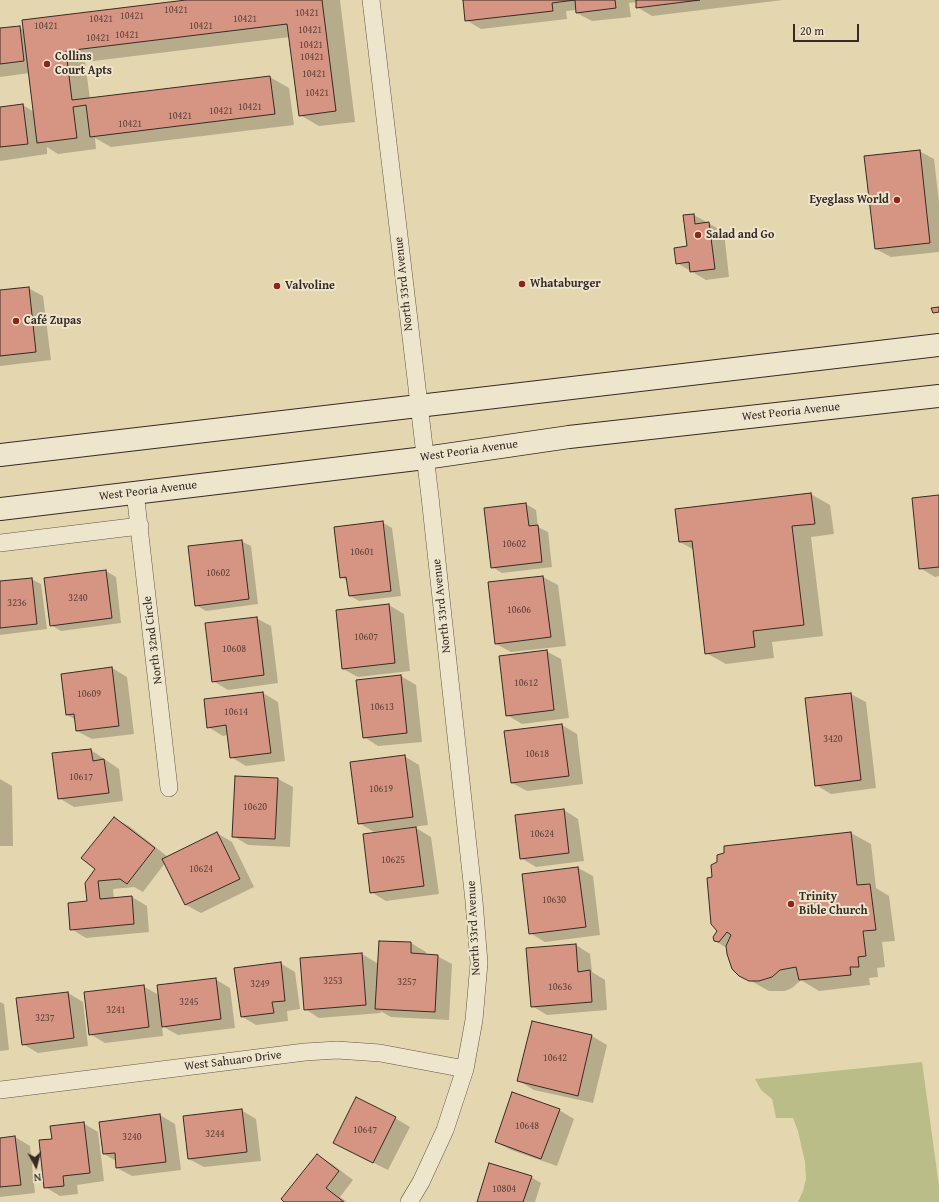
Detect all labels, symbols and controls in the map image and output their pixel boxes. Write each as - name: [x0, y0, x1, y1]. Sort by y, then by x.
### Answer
- house number: 10421: [164, 4, 188, 16]
- house number: 10421: [295, 7, 319, 19]
- house number: 10421: [120, 10, 144, 22]
- house number: 10421: [89, 13, 113, 25]
- house number: 10421: [233, 13, 257, 25]
- scale bar: [795, 16, 861, 42]
- house number: 10421: [34, 20, 58, 32]
- house number: 10421: [189, 20, 213, 32]
- text: 20 m: [800, 22, 824, 39]
- house number: 10421: [298, 24, 322, 36]
- house number: 10421: [115, 29, 139, 41]
- house number: 10421: [86, 32, 110, 44]
- house number: 10421: [299, 39, 323, 51]
- place label: Collins Court Apts: [55, 50, 112, 78]
- house number: 10421: [300, 51, 324, 63]
- marker: Collins Court Apts: [42, 59, 52, 69]
- house number: 10421: [302, 68, 326, 80]
- house number: 10421: [305, 87, 329, 99]
- house number: 10421: [238, 101, 262, 113]
- house number: 10421: [209, 105, 233, 117]
- house number: 10421: [168, 110, 192, 122]
- house number: 10421: [118, 118, 142, 130]
- place label: Eyeglass World: [809, 193, 889, 207]
- marker: Eyeglass World: [892, 195, 902, 205]
- place label: Salad and Go: [706, 228, 774, 242]
- marker: Salad and Go: [693, 230, 703, 240]
- street label: North 33rd Avenue: [392, 236, 416, 332]
- place label: Whataburger: [530, 277, 601, 291]
- place label: Valvoline: [285, 279, 335, 293]
- marker: Whataburger: [517, 279, 527, 289]
- marker: Valvoline: [272, 281, 282, 291]
- place label: Café Zupas: [24, 314, 81, 328]
- marker: Café Zupas: [11, 316, 21, 326]
- street label: West Peoria Avenue: [741, 400, 841, 424]
- street label: West Peoria Avenue: [419, 437, 519, 465]
- street label: West Peoria Avenue: [98, 478, 198, 504]
- house number: 10602: [502, 538, 526, 550]
- house number: 10601: [350, 546, 374, 558]
- street label: North 33rd Avenue: [430, 558, 454, 654]
- house number: 10602: [206, 567, 230, 579]
- house number: 3240: [68, 592, 88, 604]
- street label: North 32nd Circle: [140, 595, 166, 685]
- house number: 3236: [7, 597, 27, 609]
- house number: 10606: [507, 604, 531, 616]
- house number: 10607: [354, 631, 378, 643]
- house number: 10608: [222, 643, 246, 655]
- house number: 10612: [514, 677, 538, 689]
- house number: 10609: [77, 688, 101, 700]
- house number: 10613: [370, 701, 394, 713]
- house number: 10614: [224, 706, 248, 718]
- house number: 3420: [823, 733, 843, 745]
- house number: 10618: [525, 748, 549, 760]
- house number: 10617: [69, 771, 93, 783]
- house number: 10619: [369, 783, 393, 795]
- house number: 10620: [243, 801, 267, 813]
- house number: 10624: [530, 828, 554, 840]
- house number: 10625: [381, 854, 405, 866]
- house number: 10624: [189, 863, 213, 875]
- street label: North 33rd Avenue: [464, 880, 484, 976]
- place label: Trinity Bible Church: [799, 890, 867, 918]
- house number: 10630: [542, 894, 566, 906]
- marker: Trinity Bible Church: [786, 899, 796, 909]
- house number: 3253: [323, 975, 343, 987]
- house number: 3257: [397, 976, 417, 988]
- house number: 3249: [250, 978, 270, 990]
- house number: 10636: [548, 981, 572, 993]
- house number: 3245: [179, 996, 199, 1008]
- house number: 3241: [106, 1004, 126, 1016]
- house number: 3237: [35, 1012, 55, 1024]
- street label: West Sahuaro Drive: [184, 1048, 282, 1074]
- house number: 10642: [543, 1052, 567, 1064]
- house number: 10648: [515, 1120, 539, 1132]
- house number: 10647: [353, 1124, 377, 1136]
- house number: 3244: [205, 1128, 225, 1140]
- house number: 3240: [122, 1131, 142, 1143]
- north arrow: [16, 1146, 56, 1186]
- text: N: [33, 1170, 42, 1186]
- house number: 10804: [492, 1183, 516, 1195]

